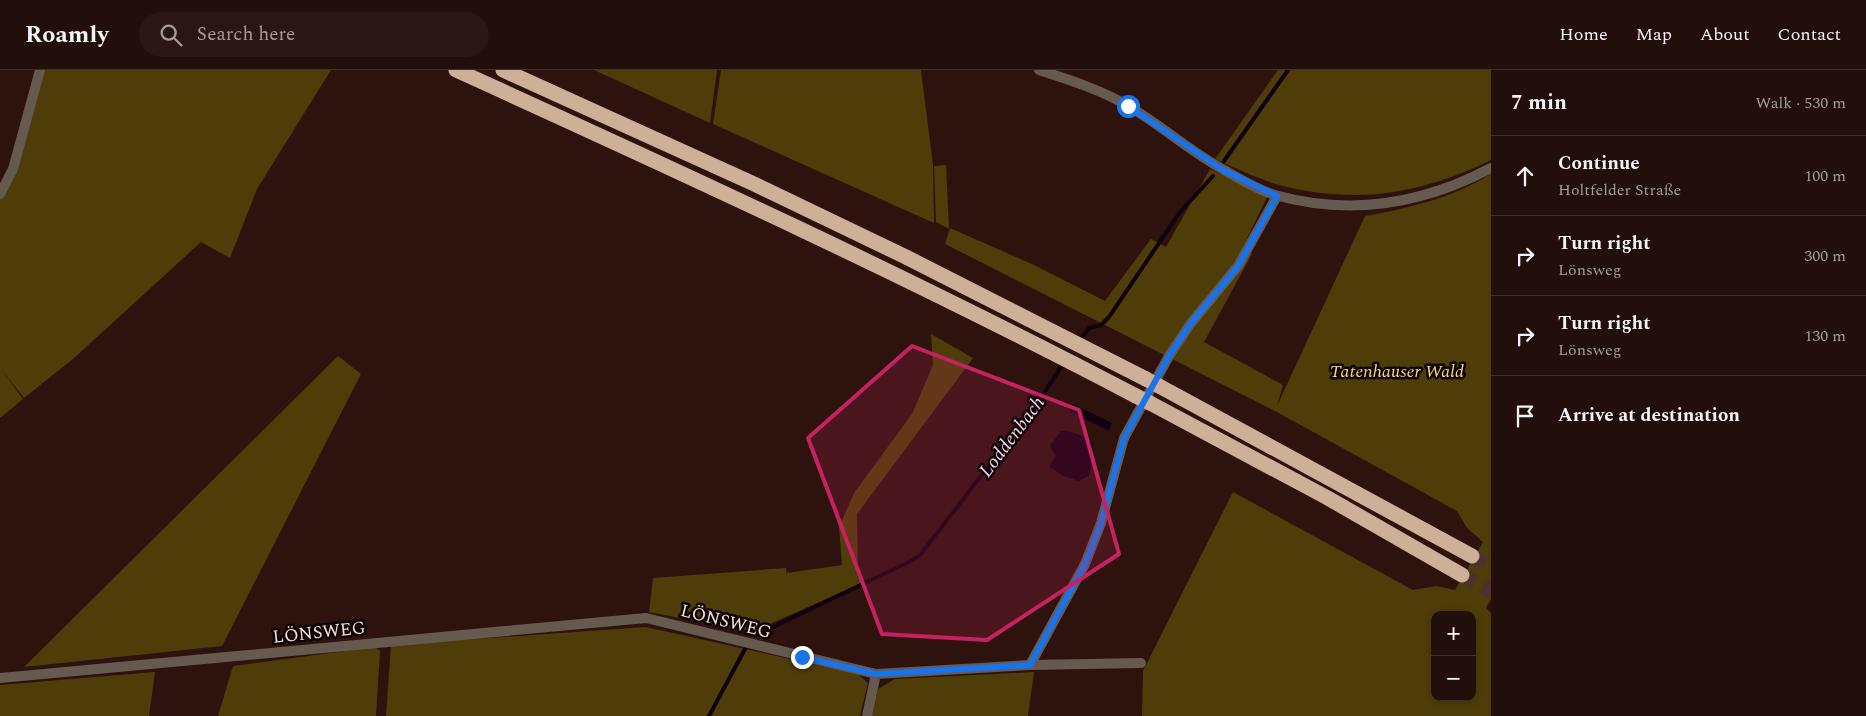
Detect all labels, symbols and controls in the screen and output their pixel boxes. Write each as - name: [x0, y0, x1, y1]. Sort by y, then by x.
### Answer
- search box: [139, 12, 489, 57]
- text: Roamly: [25, 17, 109, 53]
- text: Search here: [197, 20, 295, 49]
- icon: search: [157, 21, 185, 49]
- text: Home: [1559, 21, 1608, 48]
- text: Map: [1636, 21, 1672, 48]
- text: About: [1700, 21, 1750, 48]
- text: Contact: [1778, 21, 1841, 48]
- text: 7 min: [1511, 87, 1567, 119]
- text: Walk · 530 m: [1755, 91, 1846, 115]
- route start: [1117, 95, 1140, 118]
- text: Continue: [1558, 149, 1640, 178]
- icon: ahead: [1511, 162, 1539, 190]
- text: 100 m: [1804, 164, 1846, 188]
- text: Holtfelder Straße: [1558, 178, 1681, 202]
- text: Turn right: [1558, 229, 1651, 258]
- icon: right: [1511, 242, 1539, 270]
- text: 300 m: [1804, 244, 1846, 268]
- text: Lönsweg: [1558, 258, 1622, 282]
- text: Turn right: [1558, 309, 1651, 338]
- icon: right: [1511, 322, 1539, 350]
- text: 130 m: [1804, 324, 1846, 348]
- text: Lönsweg: [1558, 338, 1622, 362]
- park label: Tatenhauser Wald: [1330, 358, 1464, 385]
- water label: Loddenbach: [972, 390, 1052, 484]
- text: Arrive at destination: [1558, 401, 1740, 430]
- icon: arrive: [1511, 402, 1539, 430]
- street label: LÖNSWEG: [677, 597, 774, 646]
- map controls: [1431, 611, 1476, 701]
- button: +: [1431, 611, 1476, 656]
- street label: LÖNSWEG: [271, 614, 367, 651]
- route end: [791, 646, 814, 669]
- button: −: [1431, 656, 1476, 701]

